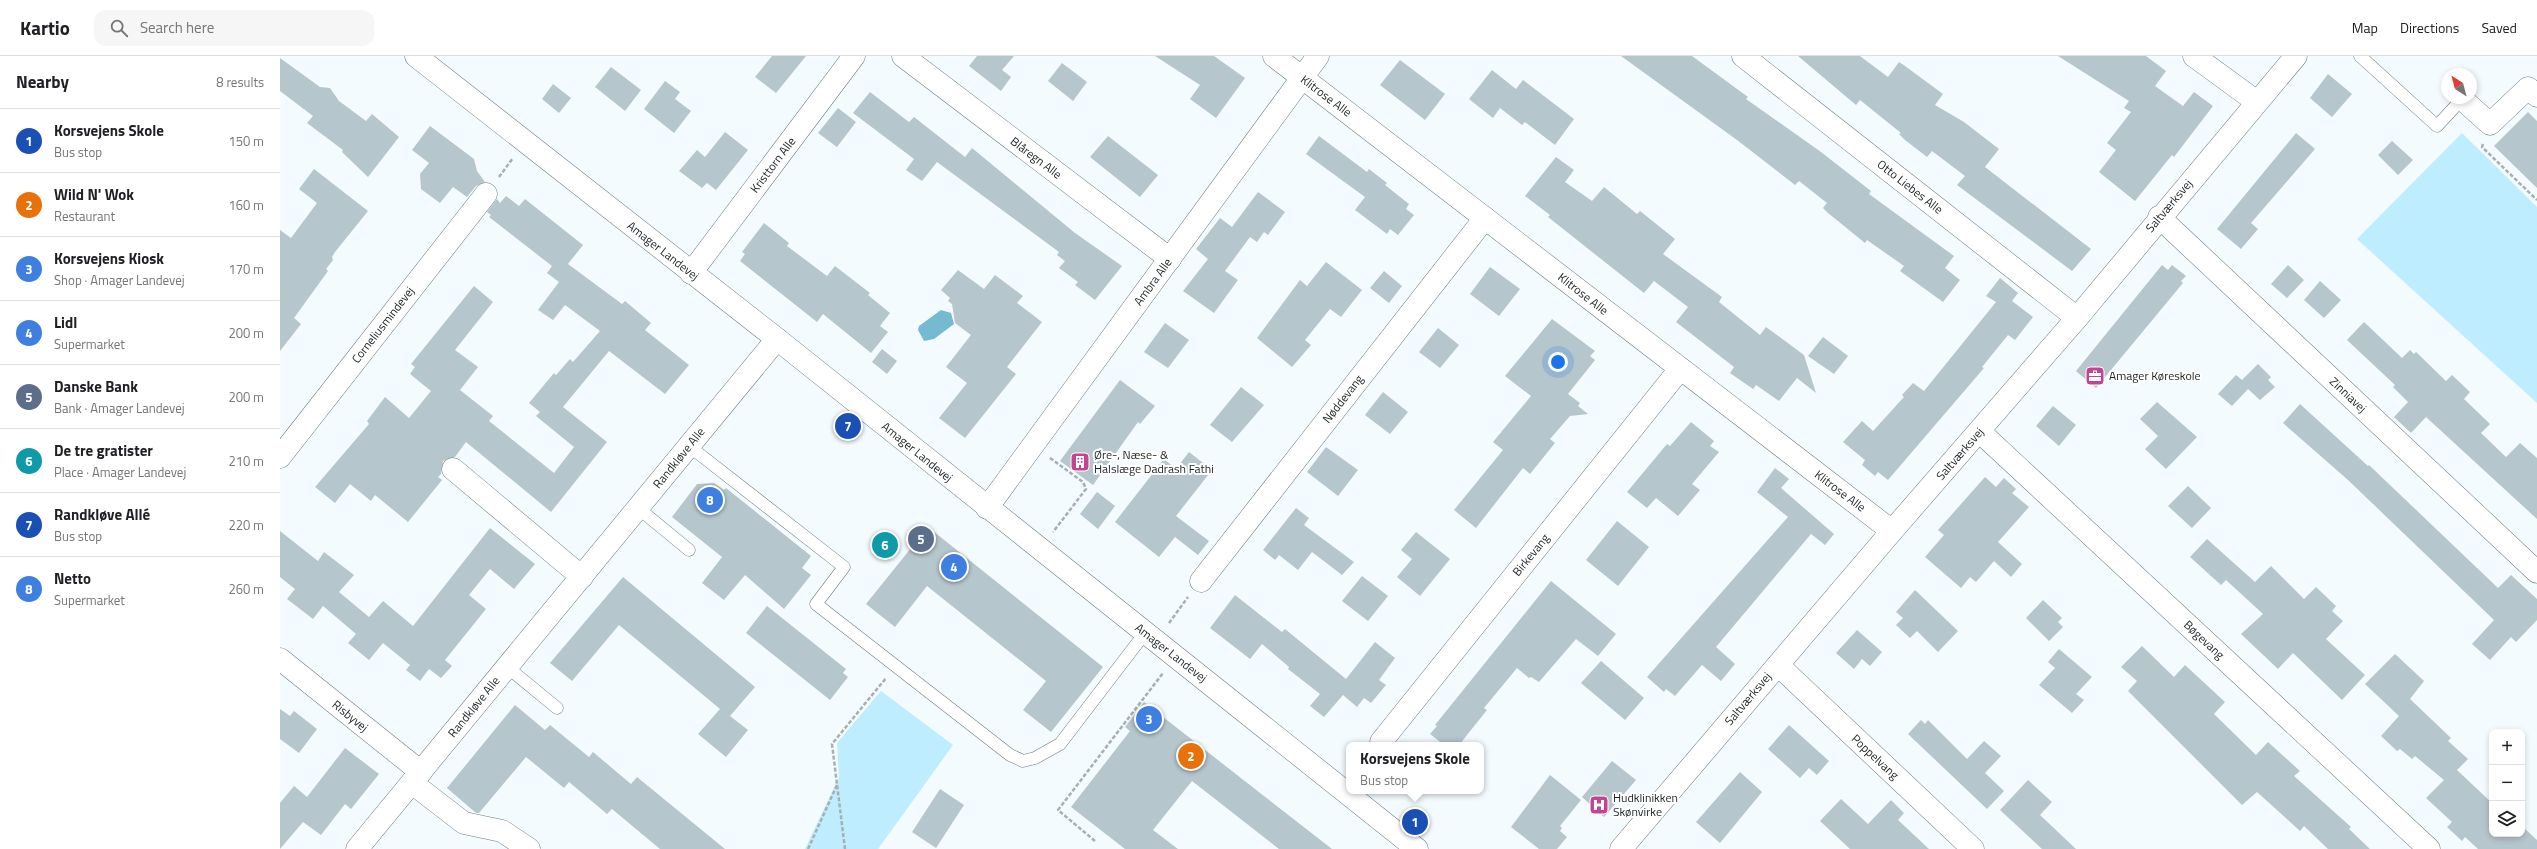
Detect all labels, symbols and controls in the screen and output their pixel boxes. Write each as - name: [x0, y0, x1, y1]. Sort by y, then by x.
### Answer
- search box: [94, 10, 374, 46]
- text: Kartio: [20, 13, 70, 42]
- text: Search here: [140, 16, 214, 39]
- icon: search: [108, 17, 130, 39]
- text: Map: [2352, 17, 2378, 38]
- text: Directions: [2400, 17, 2459, 38]
- text: Saved: [2481, 17, 2517, 38]
- north arrow: [2441, 68, 2477, 104]
- text: Nearby: [16, 69, 69, 95]
- street label: Klitrose Alle: [1297, 70, 1356, 121]
- text: 8 results: [216, 72, 264, 92]
- text: Korsvejens Skole: [54, 119, 164, 142]
- text: 1: [25, 131, 33, 151]
- text: 150 m: [228, 131, 264, 151]
- street label: Blåregn Alle: [1007, 132, 1066, 183]
- street label: Kristtorn Alle: [745, 133, 800, 197]
- text: Bus stop: [54, 142, 102, 162]
- street label: Otto Liebes Alle: [1873, 155, 1947, 218]
- street label: Saltværksvej: [2141, 175, 2197, 237]
- text: Wild N' Wok: [54, 183, 134, 206]
- text: 2: [25, 195, 33, 215]
- text: 160 m: [228, 195, 264, 215]
- text: Restaurant: [54, 206, 115, 226]
- street label: Amager Landevej: [623, 216, 703, 285]
- text: Korsvejens Kiosk: [54, 247, 164, 270]
- street label: Ambra Alle: [1129, 254, 1176, 310]
- text: 3: [25, 259, 33, 279]
- text: 170 m: [228, 259, 264, 279]
- street label: Klitrose Alle: [1554, 268, 1613, 320]
- text: Shop · Amager Landevej: [54, 270, 185, 290]
- street label: Corneliusmindevej: [347, 282, 419, 367]
- text: Lidl: [54, 311, 77, 334]
- text: 4: [25, 323, 33, 343]
- text: 200 m: [228, 323, 264, 343]
- text: Supermarket: [54, 334, 125, 354]
- your location: [1548, 352, 1568, 372]
- office icon: Amager Køreskole: [2084, 365, 2106, 387]
- place label: Amager Køreskole: [2109, 366, 2201, 385]
- street label: Nøddevang: [1317, 370, 1368, 427]
- street label: Zinniavej: [2325, 372, 2371, 417]
- text: Danske Bank: [54, 375, 138, 398]
- text: 5: [25, 387, 33, 407]
- text: 200 m: [228, 387, 264, 407]
- text: Bank · Amager Landevej: [54, 398, 185, 418]
- pin: 7: [835, 411, 861, 441]
- street label: Amager Landevej: [877, 417, 957, 486]
- street label: Randkløve Alle: [648, 423, 709, 492]
- street label: Saltværksvej: [1931, 423, 1988, 484]
- text: De tre gratister: [54, 439, 153, 462]
- place label: Øre-, Næse- & Halslæge Dadrash Fathi: [1094, 445, 1214, 478]
- text: 6: [25, 451, 33, 471]
- text: 210 m: [228, 451, 264, 471]
- building icon: Øre-, Næse- & Halslæge Dadrash Fathi: [1069, 451, 1091, 473]
- text: Place · Amager Landevej: [54, 462, 186, 482]
- street label: Klitrose Alle: [1811, 465, 1870, 516]
- pin: 8: [697, 485, 723, 515]
- text: Randkløve Allé: [54, 503, 150, 526]
- text: 7: [25, 515, 33, 535]
- text: 220 m: [228, 515, 264, 535]
- pin: 5: [908, 524, 934, 554]
- text: Bus stop: [54, 526, 102, 546]
- street label: Birkevang: [1507, 529, 1554, 580]
- pin: 6: [872, 530, 898, 560]
- pin: 4: [941, 552, 967, 582]
- text: Netto: [54, 567, 91, 590]
- text: 8: [25, 579, 33, 599]
- text: 260 m: [228, 579, 264, 599]
- text: Supermarket: [54, 590, 125, 610]
- street label: Bøgevang: [2180, 616, 2229, 664]
- street label: Amager Landevej: [1131, 618, 1211, 687]
- street label: Saltværksvej: [1720, 668, 1776, 730]
- street label: Randkløve Alle: [443, 672, 504, 741]
- street label: Risbyvej: [328, 695, 373, 736]
- pin: 3: [1136, 704, 1162, 734]
- map controls: [2489, 729, 2525, 837]
- button: +: [2489, 729, 2525, 765]
- street label: Poppelvang: [1847, 730, 1903, 784]
- pin: 2: [1178, 741, 1204, 771]
- popup: [1346, 742, 1484, 794]
- text: Korsvejens Skole: [1360, 747, 1470, 770]
- button: −: [2489, 765, 2525, 801]
- text: Bus stop: [1360, 770, 1408, 790]
- place label: Hudklinikken Skønvirke: [1613, 788, 1678, 821]
- hospital icon: Hudklinikken Skønvirke: [1588, 794, 1610, 816]
- button: layers: [2489, 801, 2525, 837]
- pin: 1: [1402, 807, 1428, 837]

